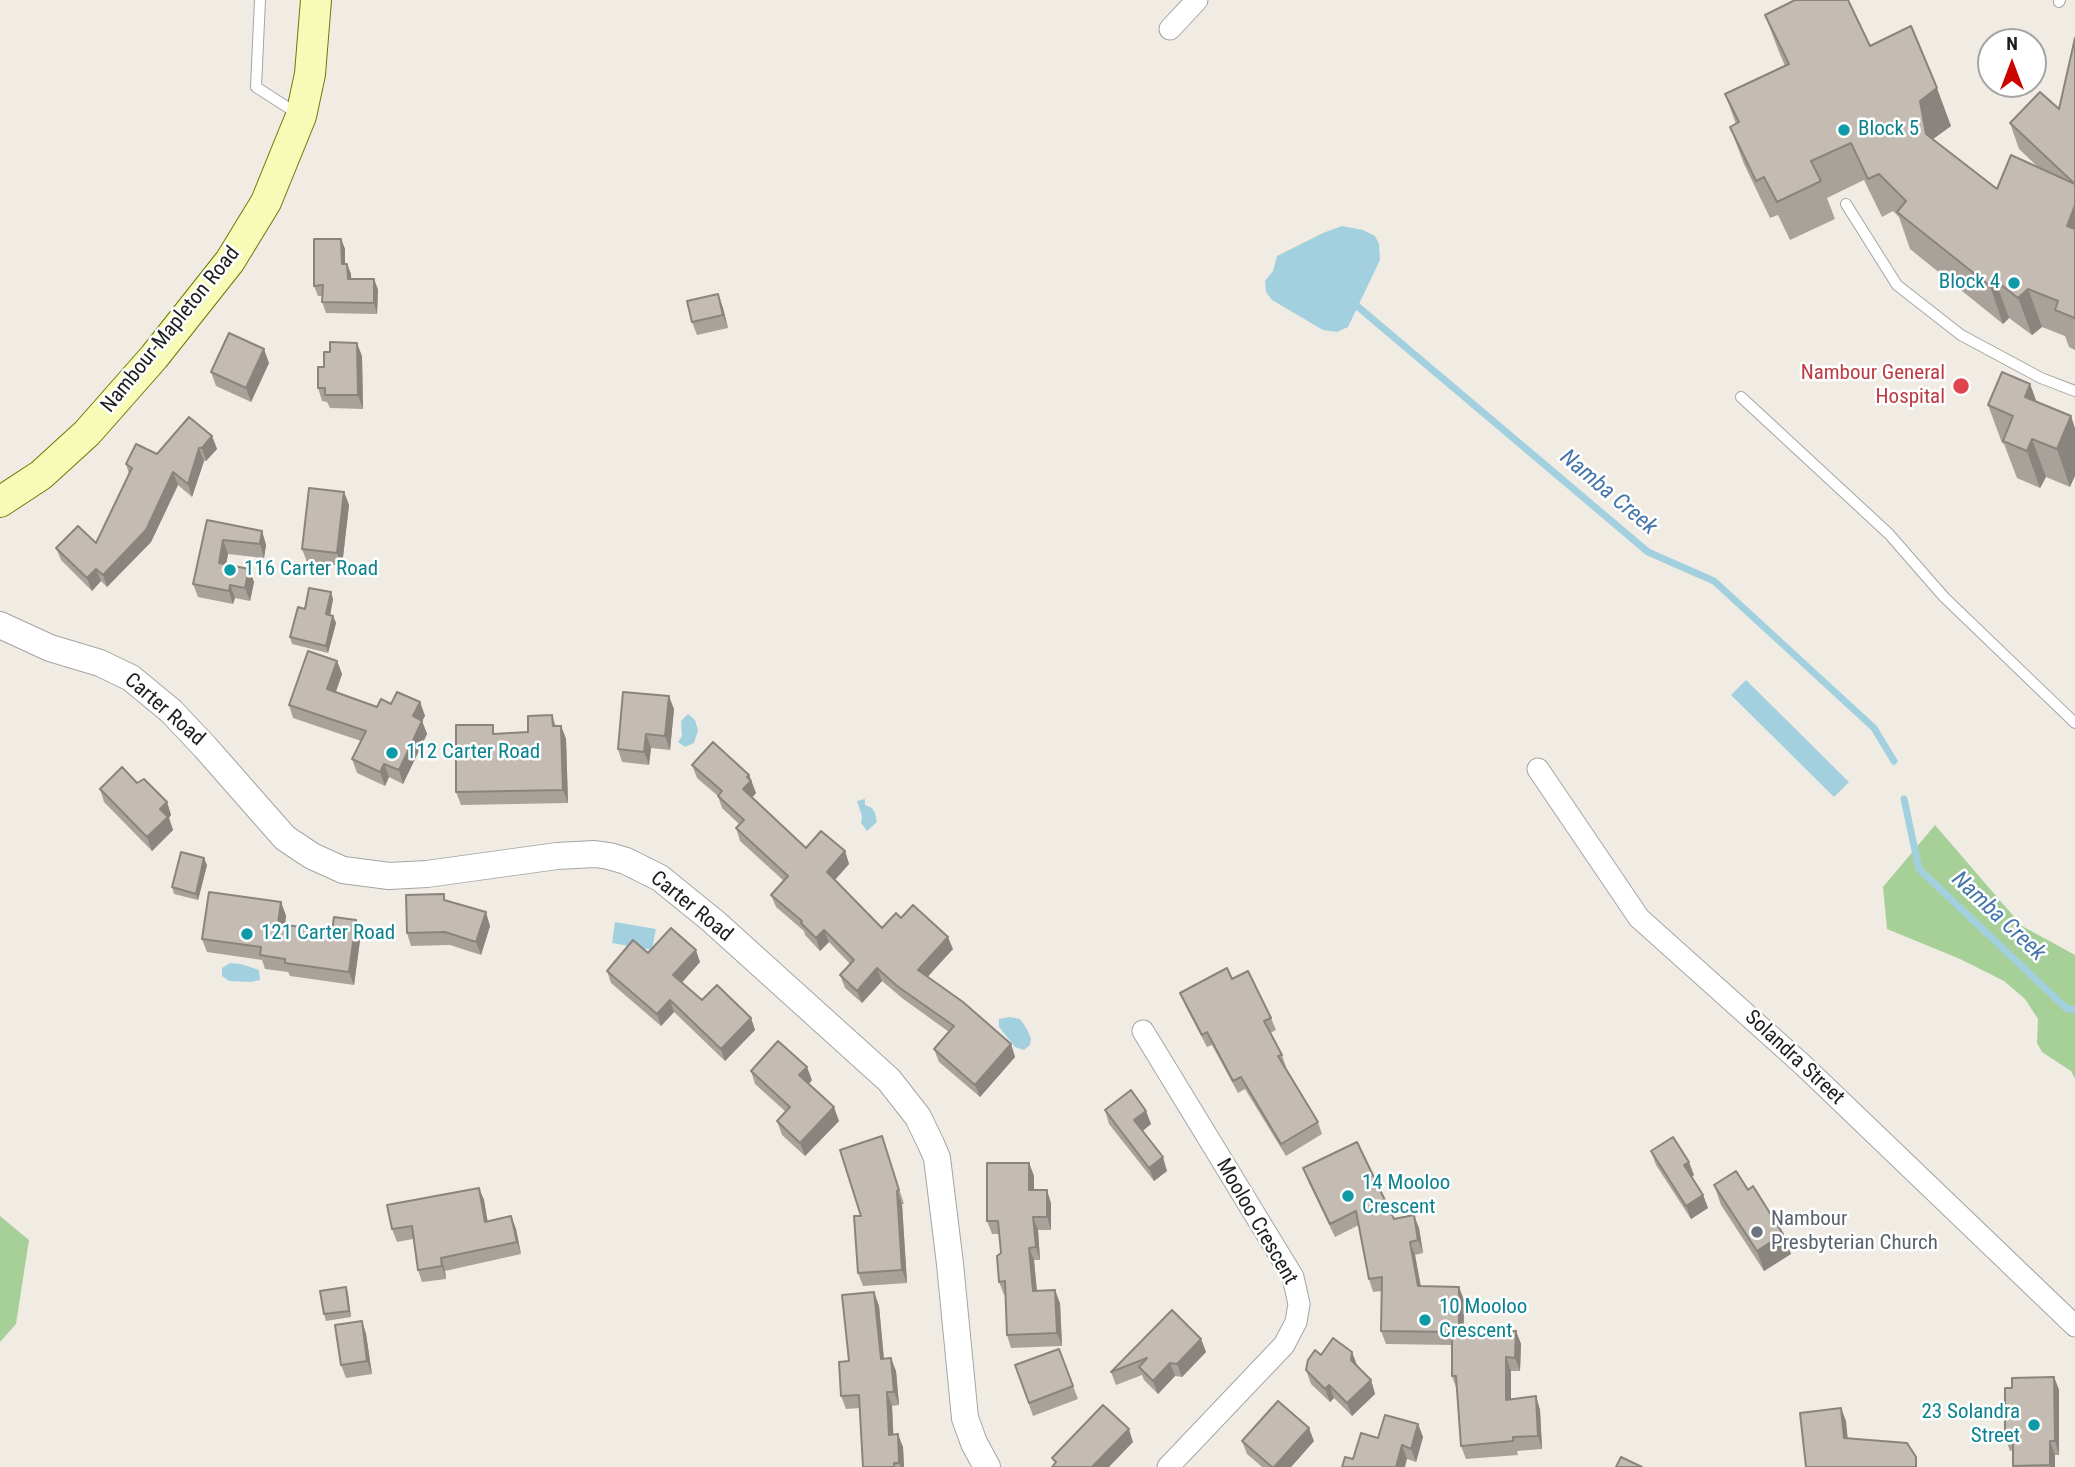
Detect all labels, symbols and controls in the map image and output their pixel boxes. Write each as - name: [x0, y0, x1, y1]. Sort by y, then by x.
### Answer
- north arrow: [1977, 28, 2047, 98]
- text: N: [2006, 32, 2018, 55]
- place label: Block 5: [1858, 117, 1919, 143]
- marker: Block 5: [1836, 122, 1852, 138]
- street label: Nambour-Mapleton Road: [96, 242, 246, 418]
- place label: Block 4: [1939, 270, 2000, 296]
- marker: Block 4: [2006, 275, 2022, 291]
- place label: Nambour General Hospital: [1801, 361, 1945, 411]
- marker: Nambour General Hospital: [1951, 376, 1971, 396]
- water label: Namba Creek: [1554, 444, 1662, 542]
- place label: 116 Carter Road: [244, 557, 378, 583]
- marker: 116 Carter Road: [222, 562, 238, 578]
- street label: Carter Road: [119, 668, 209, 752]
- place label: 112 Carter Road: [406, 740, 540, 766]
- marker: 112 Carter Road: [384, 745, 400, 761]
- street label: Carter Road: [645, 866, 737, 948]
- water label: Namba Creek: [1945, 867, 2051, 967]
- place label: 121 Carter Road: [261, 921, 395, 947]
- marker: 121 Carter Road: [239, 926, 255, 942]
- street label: Solandra Street: [1739, 1005, 1849, 1111]
- street label: Mooloo Crescent: [1210, 1155, 1302, 1289]
- place label: 14 Mooloo Crescent: [1362, 1171, 1450, 1221]
- marker: 14 Mooloo Crescent: [1340, 1188, 1356, 1204]
- place label: Nambour Presbyterian Church: [1771, 1207, 1938, 1257]
- marker: Nambour Presbyterian Church: [1749, 1224, 1765, 1240]
- place label: 10 Mooloo Crescent: [1439, 1295, 1527, 1345]
- marker: 10 Mooloo Crescent: [1417, 1312, 1433, 1328]
- place label: 23 Solandra Street: [1922, 1400, 2020, 1450]
- marker: 23 Solandra Street: [2026, 1417, 2042, 1433]

